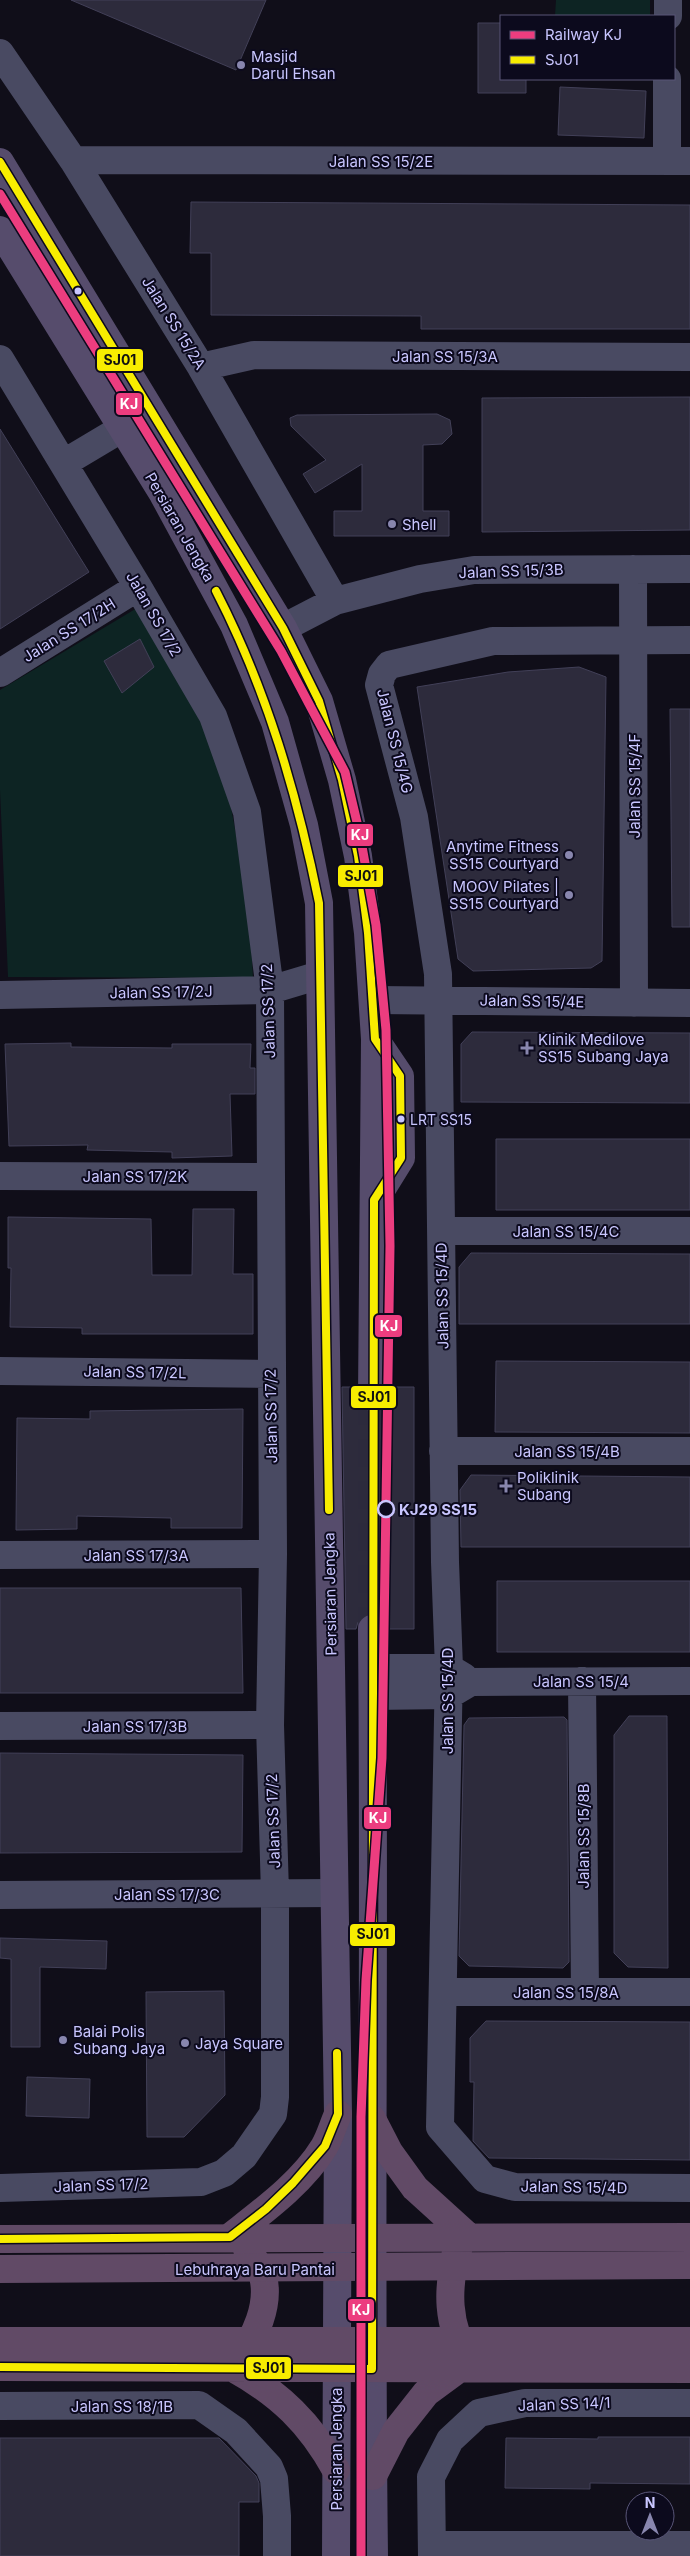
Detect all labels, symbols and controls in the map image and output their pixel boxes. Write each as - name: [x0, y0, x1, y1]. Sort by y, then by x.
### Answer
- legend: [500, 15, 675, 80]
- text: Railway KJ: [545, 25, 622, 44]
- place label: Masjid Darul Ehsan: [251, 47, 336, 83]
- text: SJ01: [545, 50, 579, 69]
- marker: Masjid Darul Ehsan: [235, 59, 247, 71]
- street label: Jalan SS 15/2E: [329, 152, 433, 171]
- street label: Jalan SS 15/2A: [138, 273, 210, 373]
- unlabelled marker: [73, 286, 83, 296]
- street label: Jalan SS 15/3A: [392, 347, 498, 366]
- line badge: SJ01: [96, 348, 144, 372]
- text: SJ01: [104, 351, 136, 368]
- line badge: KJ: [115, 392, 143, 416]
- text: KJ: [120, 395, 138, 412]
- street label: Persiaran Jengka: [141, 469, 219, 585]
- place label: Shell: [402, 515, 437, 534]
- marker: Shell: [386, 518, 398, 530]
- street label: Jalan SS 15/3B: [458, 560, 564, 582]
- street label: Jalan SS 17/2: [122, 568, 186, 660]
- street label: Jalan SS 17/2H: [19, 594, 119, 666]
- street label: Jalan SS 15/4G: [373, 687, 417, 795]
- street label: Jalan SS 15/4F: [625, 734, 644, 838]
- line badge: KJ: [346, 823, 374, 847]
- text: KJ: [351, 826, 369, 843]
- place label: Anytime Fitness SS15 Courtyard: [446, 837, 559, 873]
- marker: Anytime Fitness SS15 Courtyard: [563, 849, 575, 861]
- line badge: SJ01: [337, 864, 384, 888]
- text: SJ01: [345, 867, 377, 884]
- place label: MOOV Pilates | SS15 Courtyard: [449, 877, 559, 913]
- marker: MOOV Pilates | SS15 Courtyard: [563, 889, 575, 901]
- street label: Jalan SS 17/2: [257, 963, 279, 1059]
- street label: Jalan SS 17/2J: [109, 982, 213, 1002]
- street label: Jalan SS 15/4E: [479, 991, 585, 1011]
- place label: Klinik Medilove SS15 Subang Jaya: [538, 1030, 669, 1066]
- marker: Klinik Medilove SS15 Subang Jaya: [520, 1041, 534, 1055]
- place label: LRT SS15: [410, 1111, 472, 1128]
- marker: LRT SS15: [396, 1114, 406, 1124]
- street label: Jalan SS 17/2K: [83, 1167, 187, 1186]
- street label: Jalan SS 15/4C: [513, 1222, 619, 1241]
- street label: Jalan SS 15/4D: [432, 1242, 452, 1350]
- line badge: KJ: [374, 1314, 403, 1338]
- text: KJ: [380, 1317, 398, 1334]
- street label: Jalan SS 17/2L: [83, 1362, 187, 1382]
- street label: Jalan SS 17/2: [261, 1368, 281, 1464]
- line badge: SJ01: [350, 1385, 397, 1409]
- text: SJ01: [358, 1388, 390, 1405]
- street label: Jalan SS 15/4B: [514, 1442, 620, 1461]
- place label: Poliklinik Subang: [517, 1468, 580, 1504]
- marker: Poliklinik Subang: [499, 1479, 513, 1493]
- marker: KJ29 SS15: [377, 1500, 395, 1518]
- place label: KJ29 SS15: [399, 1500, 477, 1519]
- street label: Persiaran Jengka: [319, 1532, 341, 1656]
- street label: Jalan SS 17/3A: [83, 1546, 189, 1565]
- street label: Jalan SS 15/4D: [438, 1648, 457, 1754]
- street label: Jalan SS 15/4: [533, 1672, 629, 1691]
- street label: Jalan SS 17/3B: [83, 1717, 187, 1736]
- street label: Jalan SS 17/2: [262, 1773, 284, 1869]
- street label: Jalan SS 15/8B: [574, 1783, 593, 1889]
- line badge: KJ: [363, 1806, 392, 1830]
- text: KJ: [369, 1809, 387, 1826]
- street label: Jalan SS 17/3C: [114, 1885, 220, 1904]
- line badge: SJ01: [349, 1923, 396, 1947]
- text: SJ01: [357, 1925, 389, 1942]
- street label: Jalan SS 15/8A: [513, 1983, 619, 2002]
- place label: Balai Polis Subang Jaya: [73, 2022, 165, 2058]
- marker: Balai Polis Subang Jaya: [57, 2034, 69, 2046]
- place label: Jaya Square: [195, 2034, 283, 2053]
- marker: Jaya Square: [179, 2037, 191, 2049]
- street label: Jalan SS 17/2: [53, 2174, 149, 2196]
- street label: Jalan SS 15/4D: [520, 2177, 628, 2197]
- street label: Lebuhraya Baru Pantai: [175, 2260, 335, 2279]
- line badge: KJ: [347, 2298, 375, 2322]
- text: KJ: [352, 2301, 370, 2318]
- line badge: SJ01: [245, 2356, 292, 2380]
- text: SJ01: [253, 2359, 285, 2376]
- street label: Persiaran Jengka: [327, 2387, 346, 2511]
- street label: Jalan SS 14/1: [517, 2393, 611, 2415]
- street label: Jalan SS 18/1B: [71, 2397, 173, 2416]
- north arrow: [625, 2491, 675, 2541]
- text: N: [645, 2494, 655, 2511]

